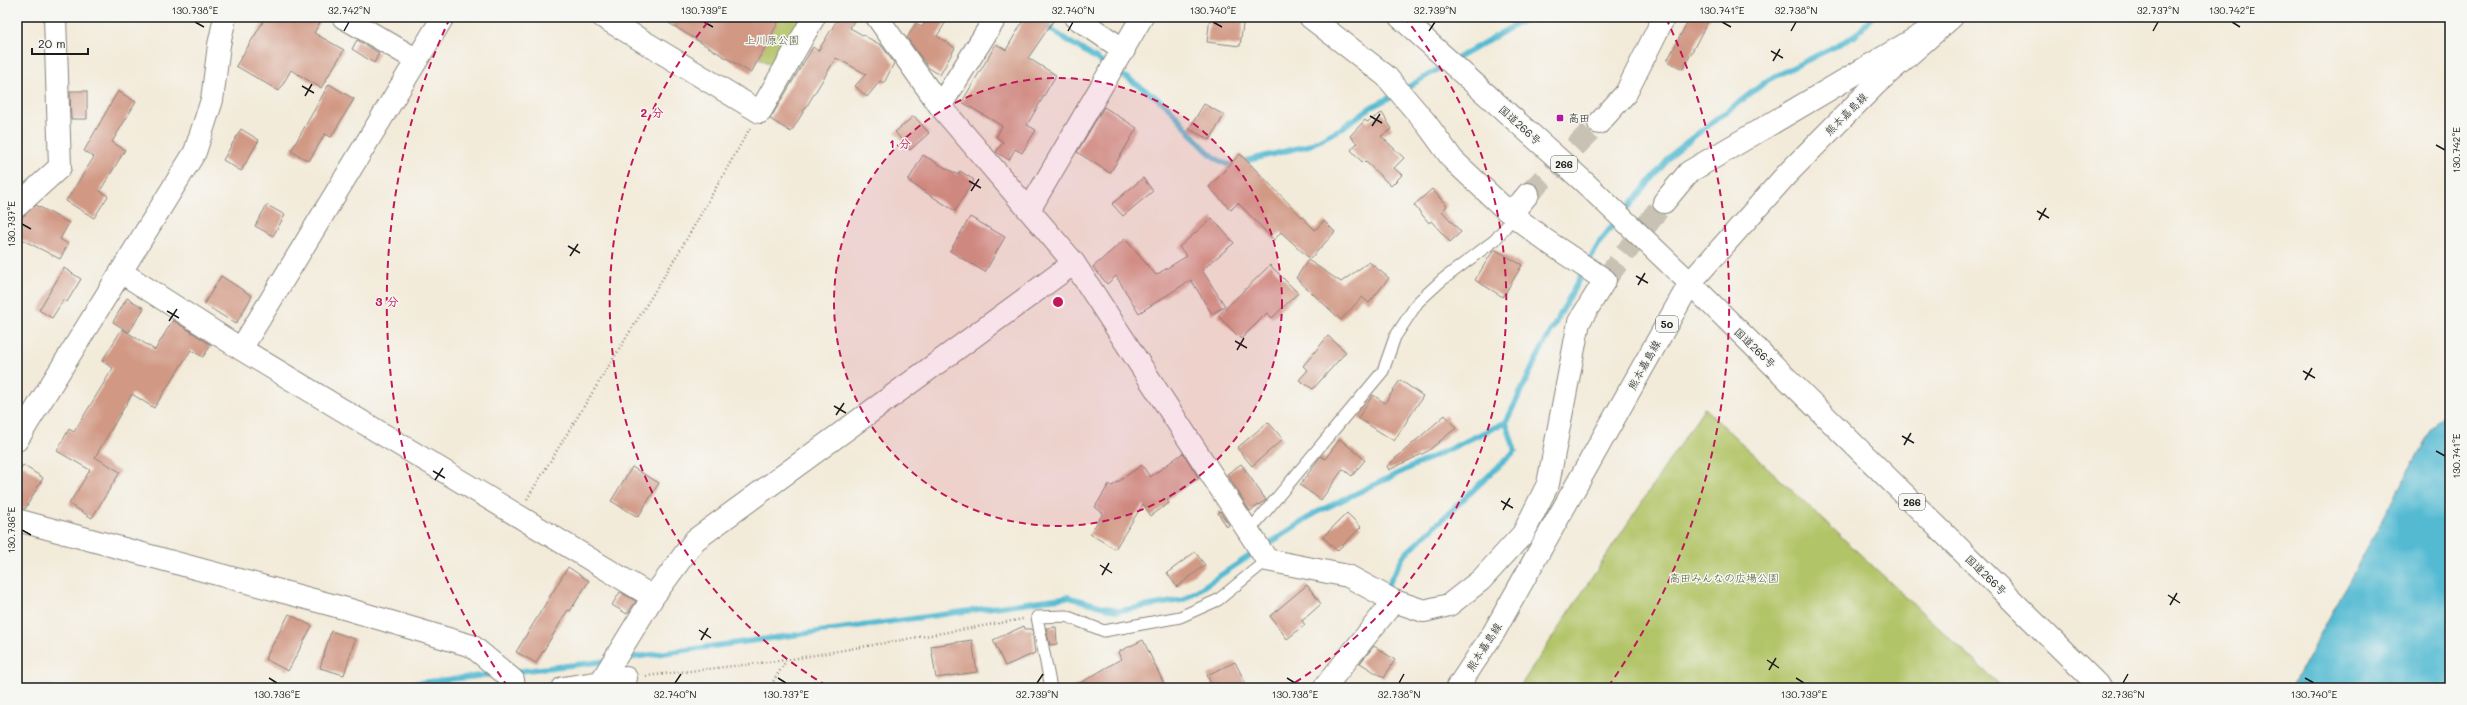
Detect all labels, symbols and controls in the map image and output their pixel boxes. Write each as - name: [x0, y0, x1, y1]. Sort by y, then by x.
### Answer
- text: 130.738°E: [172, 3, 219, 17]
- text: 32.742°N: [328, 3, 370, 17]
- text: 130.739°E: [681, 3, 727, 17]
- text: 32.740°N: [1051, 3, 1095, 17]
- text: 130.740°E: [1190, 3, 1237, 17]
- text: 32.739°N: [1414, 3, 1456, 17]
- text: 130.741°E: [1700, 3, 1745, 17]
- text: 32.738°N: [1774, 3, 1818, 17]
- text: 32.737°N: [2137, 3, 2179, 17]
- text: 130.742°E: [2209, 3, 2255, 17]
- scale bar: [32, 30, 88, 56]
- park label: 上川原公園: [745, 32, 800, 47]
- text: 20 m: [38, 35, 66, 51]
- street label: 熊本嘉島線: [1821, 89, 1870, 138]
- street label: 国道266号: [1496, 102, 1545, 148]
- text: 2 分: [640, 104, 664, 120]
- place label: 高田: [1568, 110, 1590, 125]
- marker: 高田: [1555, 113, 1565, 123]
- text: 130.742°E: [2449, 127, 2463, 173]
- text: 1 分: [889, 135, 911, 151]
- road number: 266: [1551, 156, 1577, 172]
- text: 130.737°E: [4, 201, 18, 247]
- text: 3 分: [375, 293, 399, 309]
- centre of rings: [1051, 295, 1065, 309]
- road number: 50: [1656, 316, 1678, 332]
- street label: 国道266号: [1731, 324, 1779, 371]
- street label: 熊本嘉島線: [1624, 337, 1663, 392]
- text: 130.741°E: [2449, 433, 2463, 478]
- road number: 266: [1899, 494, 1925, 510]
- text: 130.736°E: [4, 506, 18, 553]
- street label: 国道266号: [1962, 551, 2010, 598]
- park label: 高田みんなの広場公園: [1669, 570, 1779, 585]
- street label: 熊本嘉島線: [1462, 620, 1505, 674]
- text: 130.736°E: [254, 687, 301, 701]
- text: 32.740°N: [653, 687, 697, 701]
- text: 130.737°E: [763, 687, 809, 701]
- text: 32.739°N: [1016, 687, 1058, 701]
- text: 130.738°E: [1272, 687, 1319, 701]
- text: 32.738°N: [1377, 687, 1421, 701]
- text: 130.739°E: [1781, 687, 1827, 701]
- text: 32.736°N: [2101, 687, 2145, 701]
- text: 130.740°E: [2291, 687, 2338, 701]

